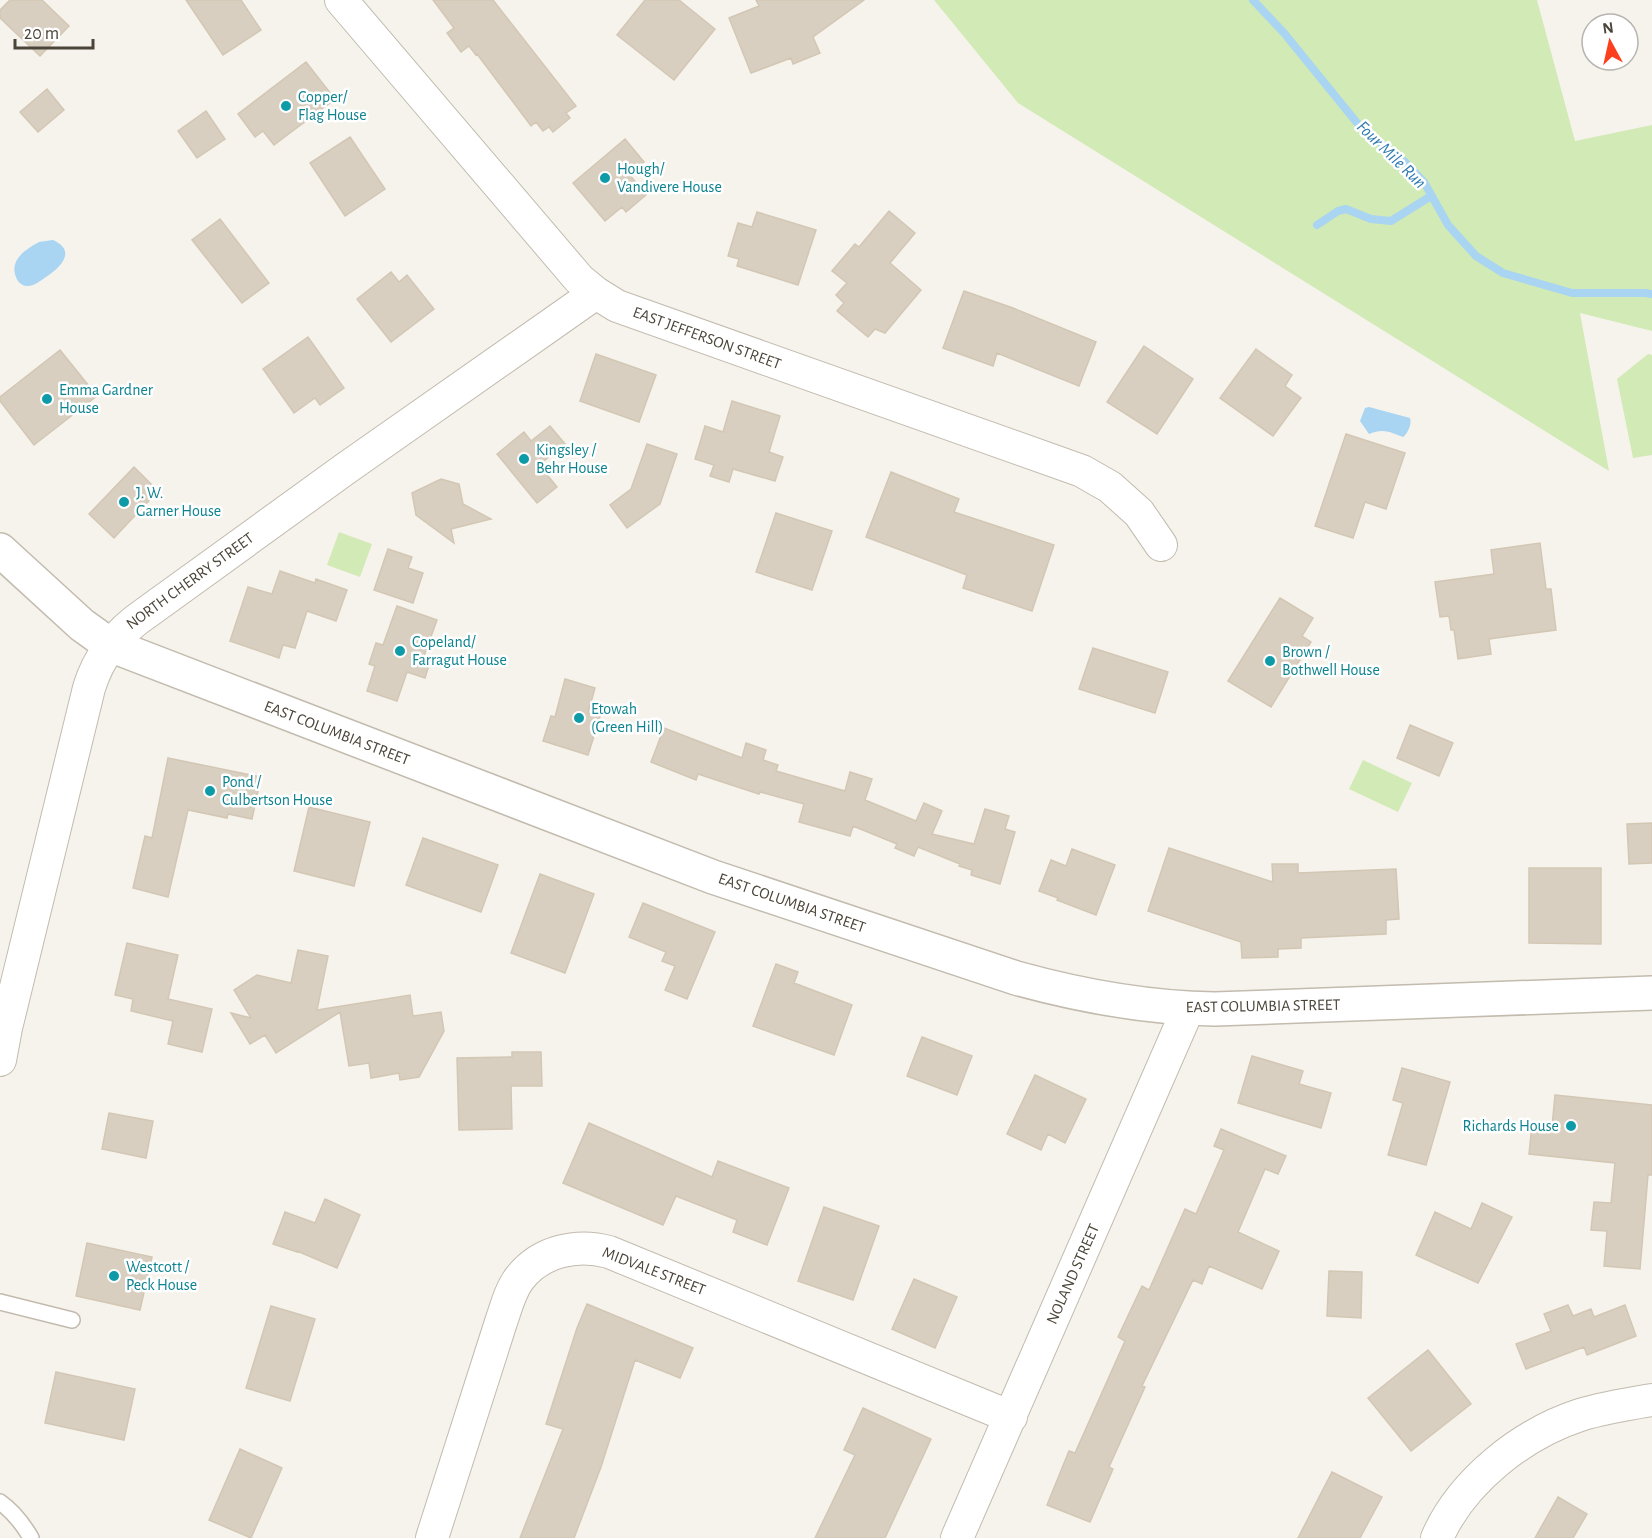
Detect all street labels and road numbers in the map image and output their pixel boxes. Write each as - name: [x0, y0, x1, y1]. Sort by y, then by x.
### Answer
- street label: EAST JEFFERSON STREET: [631, 304, 783, 372]
- street label: NORTH CHERRY STREET: [123, 529, 257, 632]
- street label: EAST COLUMBIA STREET: [262, 698, 412, 768]
- street label: EAST COLUMBIA STREET: [716, 870, 868, 936]
- street label: EAST COLUMBIA STREET: [1186, 997, 1341, 1015]
- street label: NOLAND STREET: [1044, 1221, 1102, 1327]
- street label: MIDVALE STREET: [600, 1244, 708, 1298]

